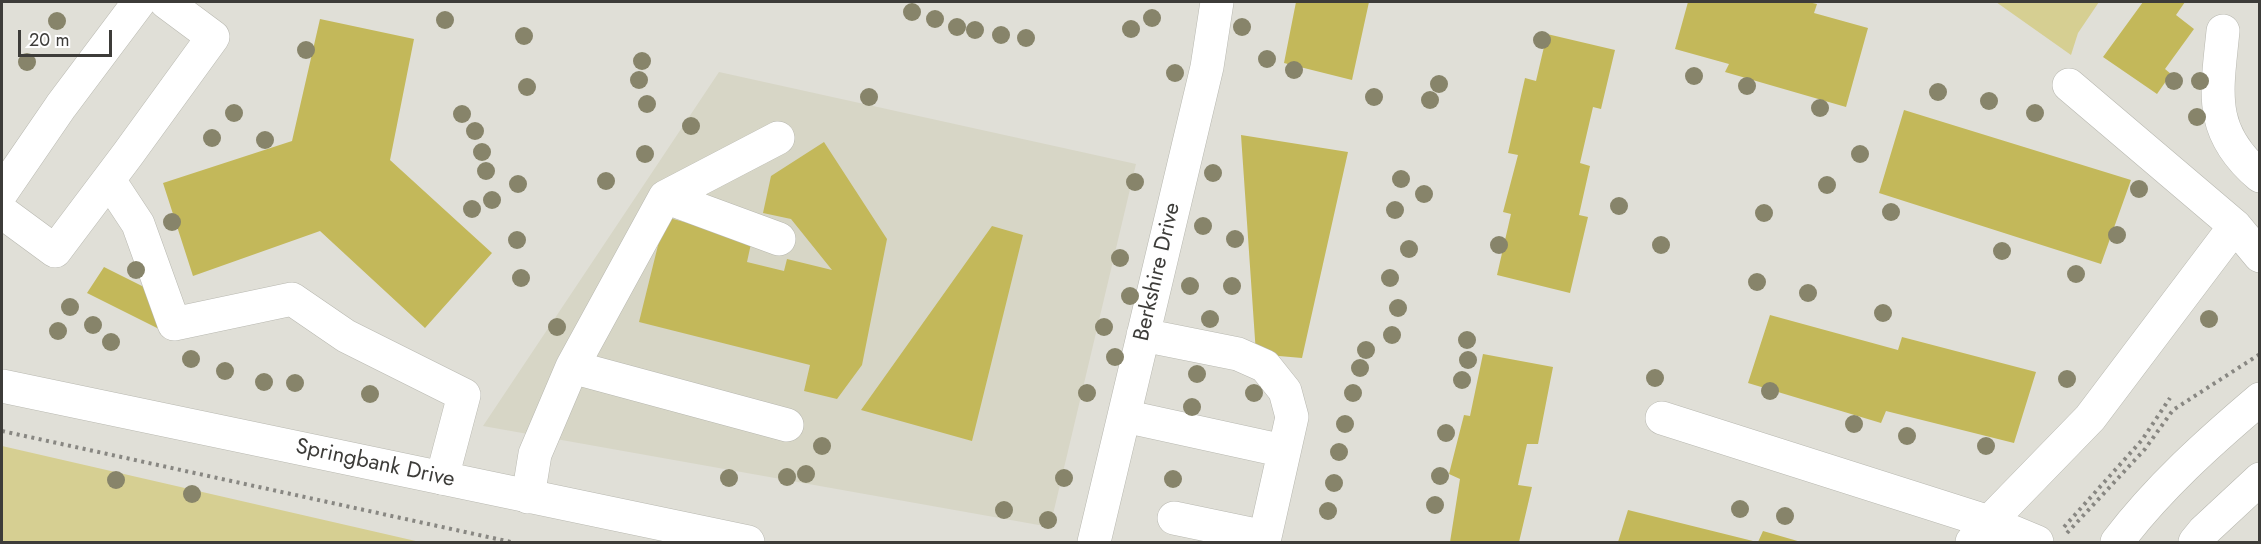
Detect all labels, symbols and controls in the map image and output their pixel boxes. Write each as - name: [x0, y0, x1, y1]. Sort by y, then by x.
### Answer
- scale bar: [21, 18, 116, 56]
- text: 20 m: [29, 27, 69, 53]
- street label: Berkshire Drive: [1129, 200, 1187, 344]
- street label: Springbank Drive: [293, 434, 457, 494]

